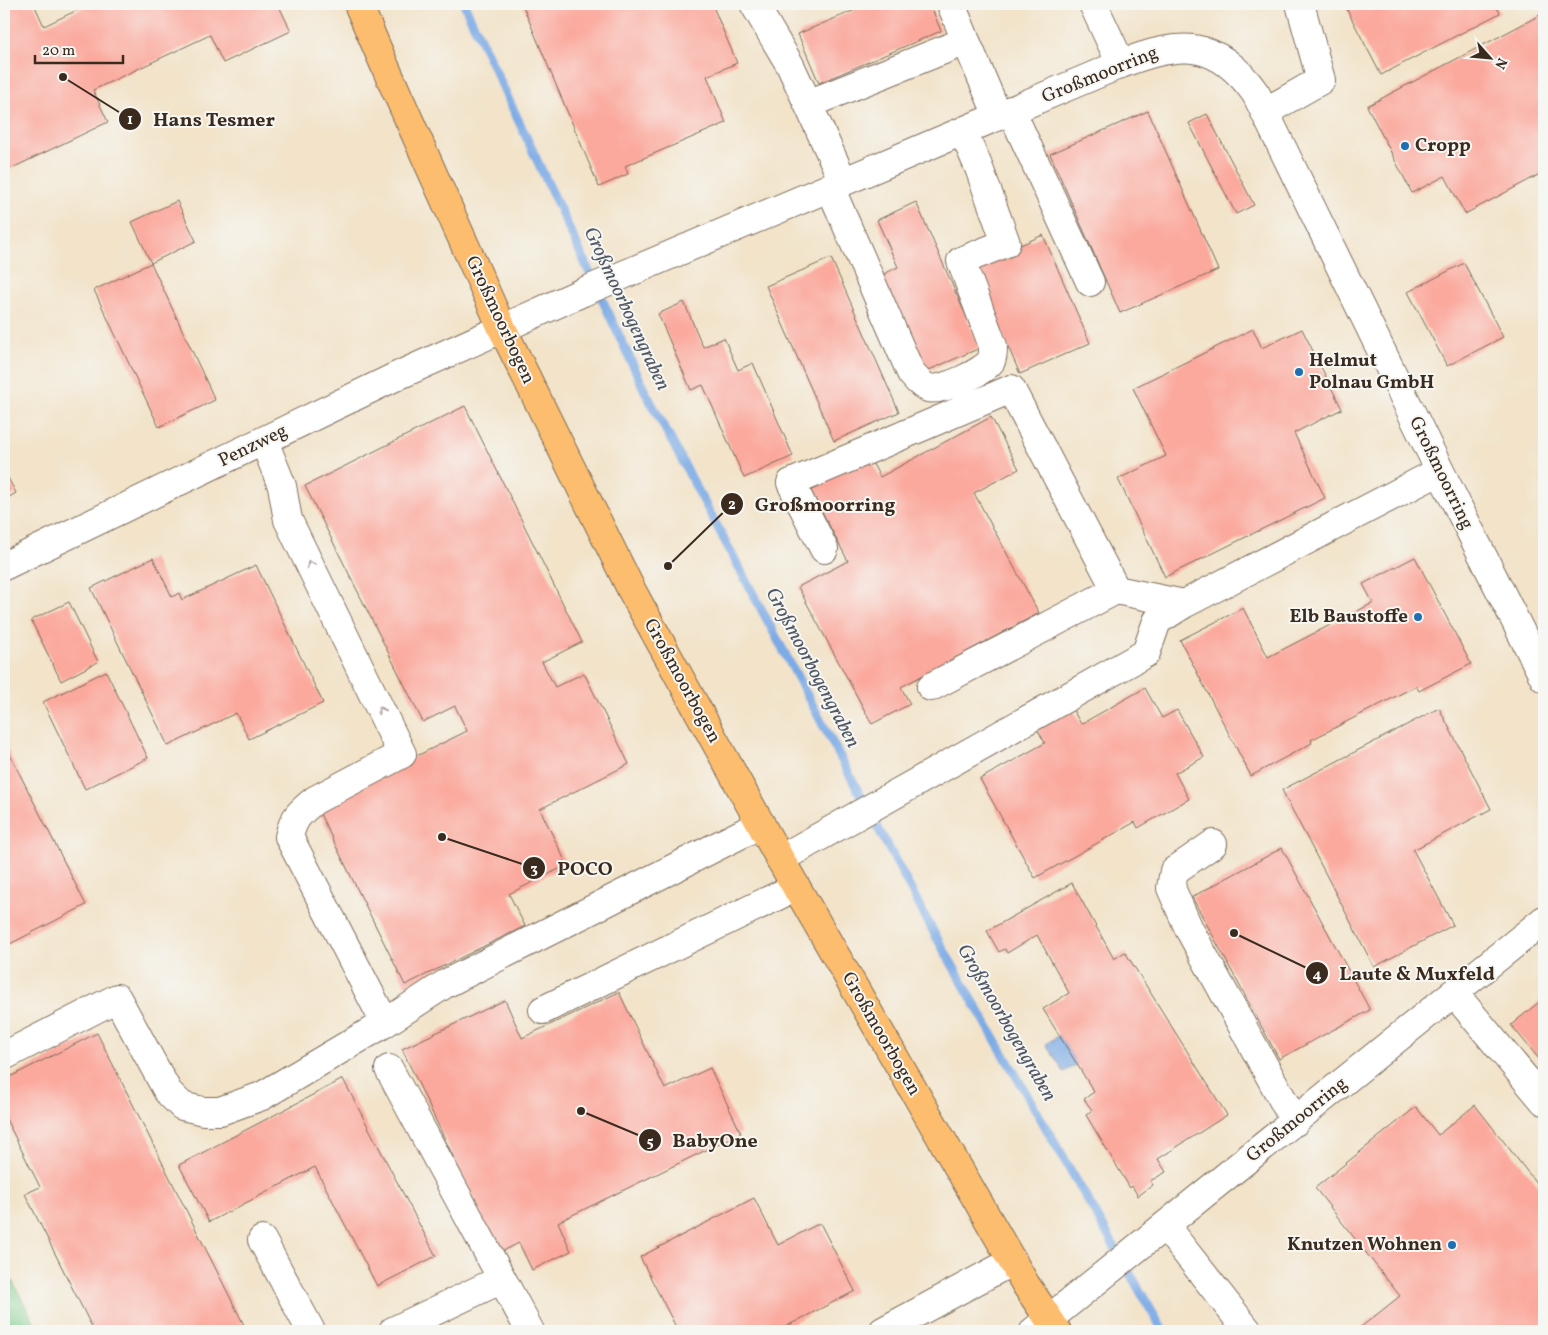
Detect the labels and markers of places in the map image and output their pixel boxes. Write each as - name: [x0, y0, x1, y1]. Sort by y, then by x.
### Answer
- callout: Hans Tesmer: [118, 101, 285, 136]
- place label: Cropp: [1415, 133, 1471, 159]
- marker: Cropp: [1399, 140, 1411, 152]
- place label: Helmut Polnau GmbH: [1309, 348, 1434, 396]
- marker: Helmut Polnau GmbH: [1293, 366, 1305, 378]
- callout: Großmoorring: [720, 486, 905, 521]
- place label: Elb Baustoffe: [1289, 604, 1408, 630]
- marker: Elb Baustoffe: [1412, 611, 1424, 623]
- callout: POCO: [522, 850, 622, 885]
- callout: Laute & Muxfeld: [1304, 956, 1505, 991]
- callout: BabyOne: [637, 1123, 768, 1158]
- place label: Knutzen Wohnen: [1287, 1232, 1442, 1258]
- marker: Knutzen Wohnen: [1446, 1239, 1458, 1251]

